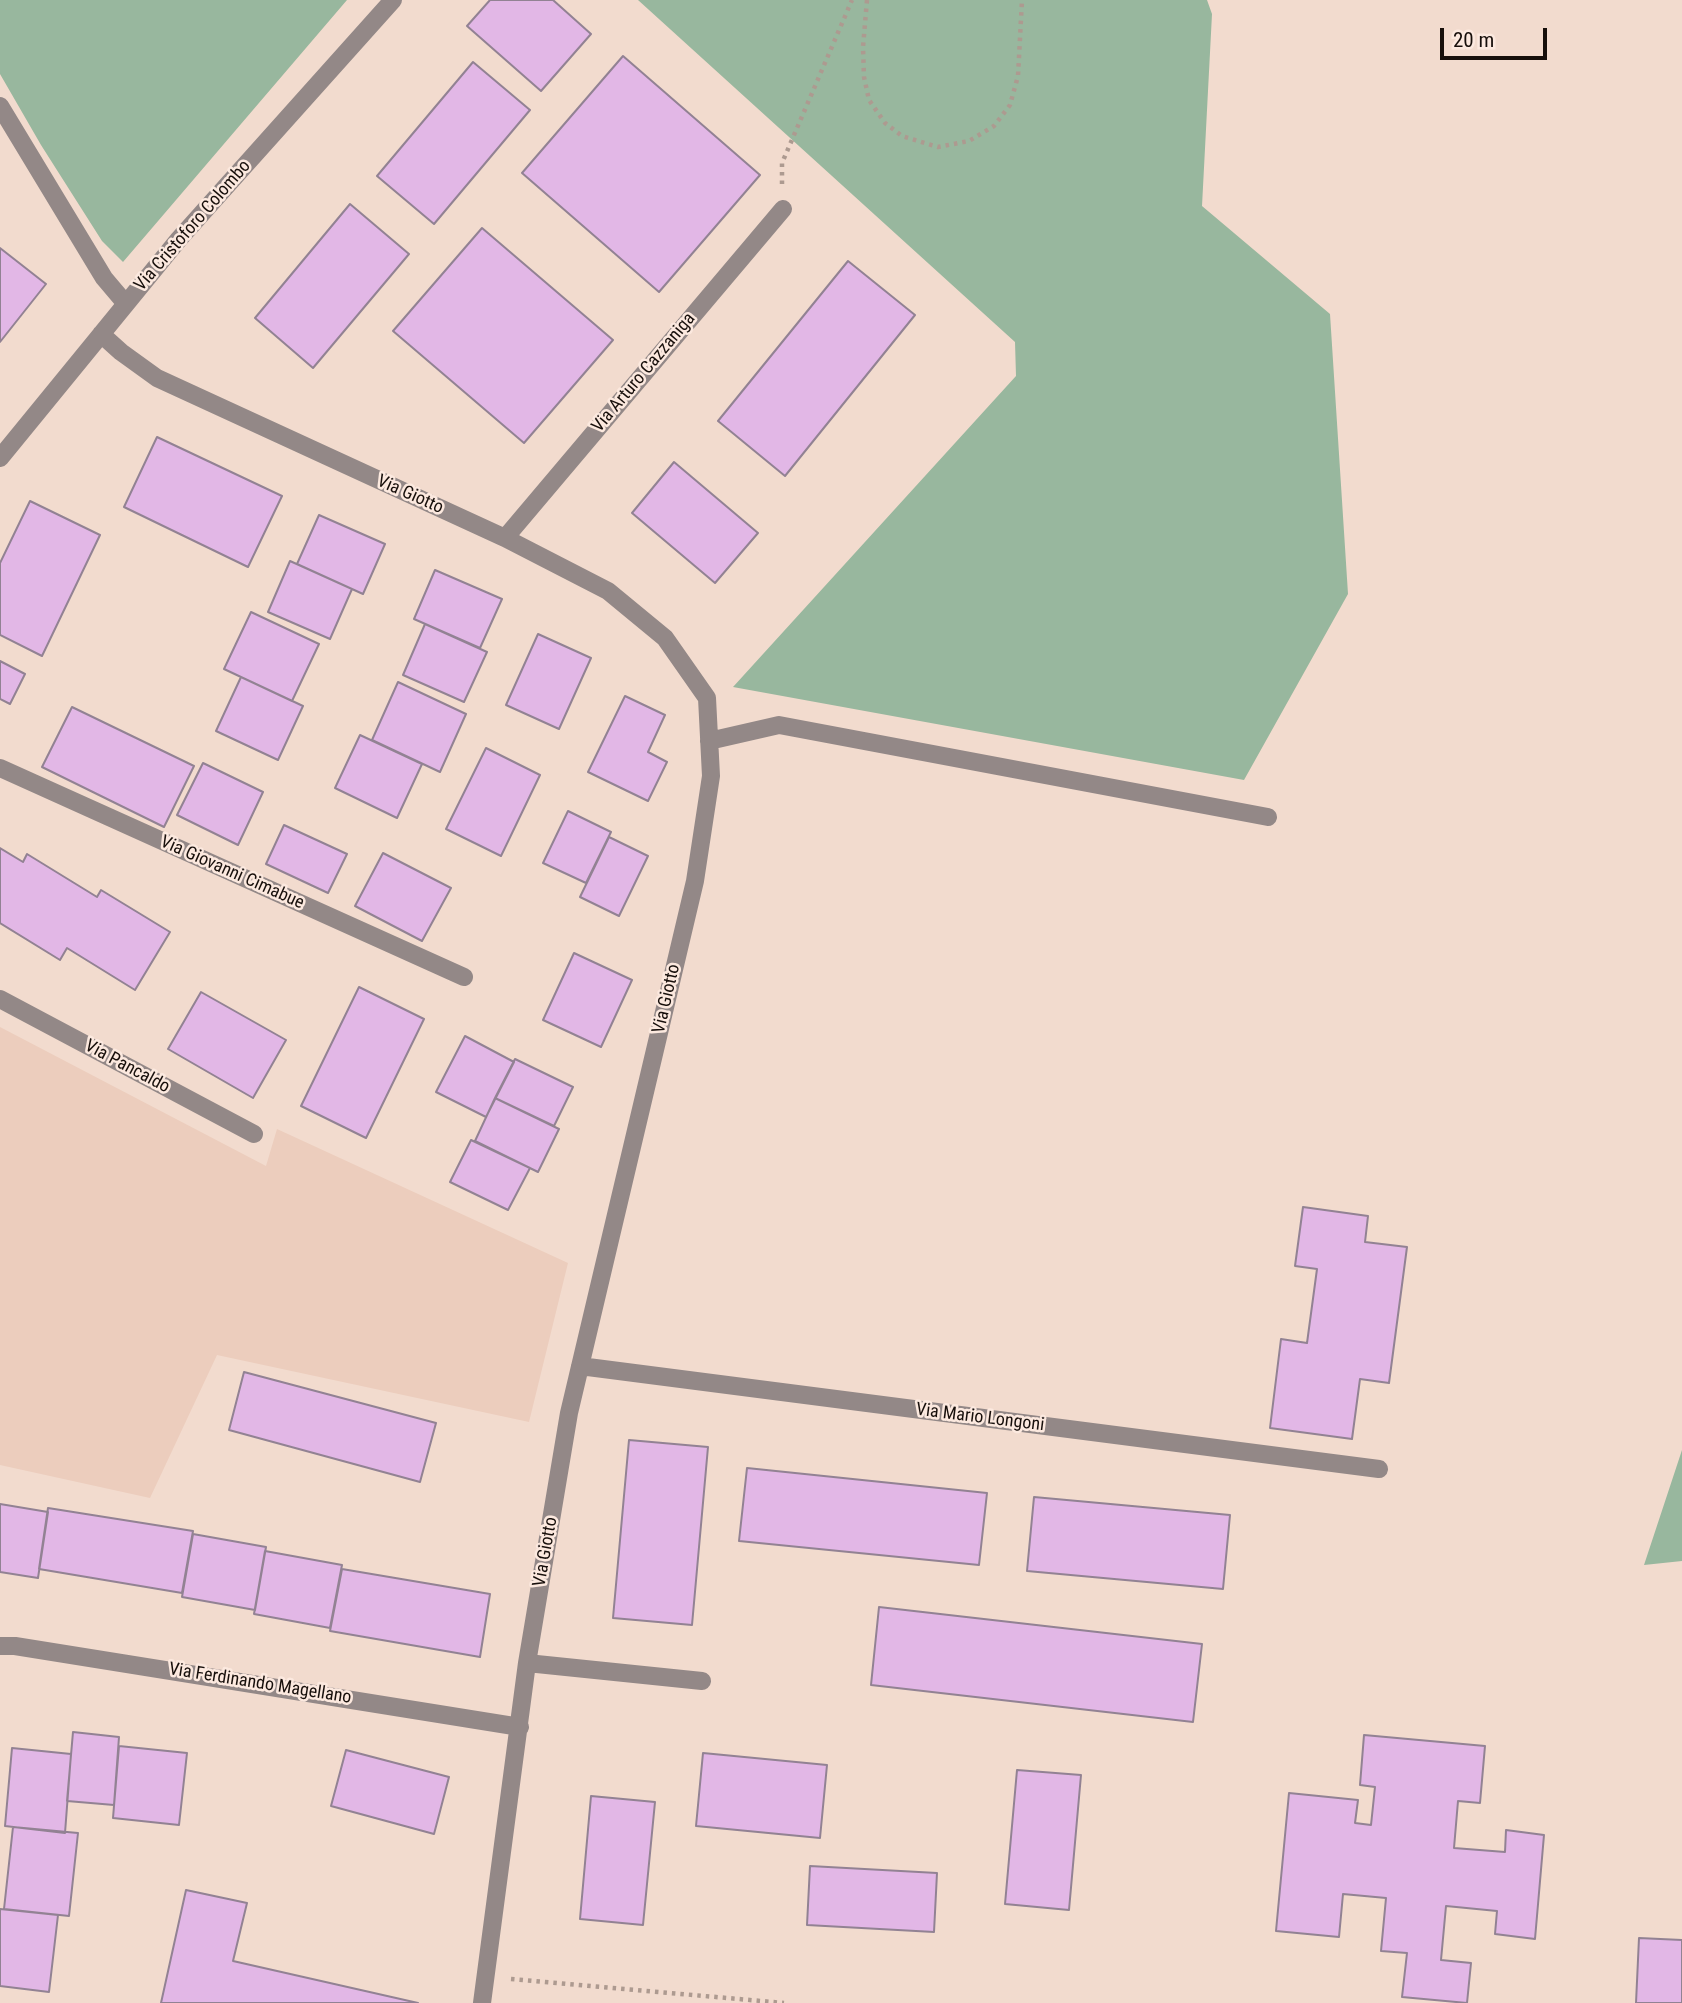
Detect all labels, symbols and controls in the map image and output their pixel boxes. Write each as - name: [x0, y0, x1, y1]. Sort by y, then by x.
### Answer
- scale bar: [1444, 14, 1551, 58]
- text: 20 m: [1453, 28, 1494, 52]
- street label: Via Cristoforo Colombo: [130, 156, 256, 296]
- street label: Via Arturo Cazzaniga: [588, 309, 700, 437]
- street label: Via Giotto: [374, 471, 446, 519]
- street label: Via Giovanni Cimabue: [157, 832, 307, 914]
- street label: Via Giotto: [649, 962, 685, 1036]
- street label: Via Pancaldo: [81, 1036, 173, 1098]
- street label: Via Mario Longoni: [915, 1399, 1045, 1437]
- street label: Via Giotto: [529, 1516, 563, 1588]
- street label: Via Ferdinando Magellano: [167, 1659, 353, 1709]

